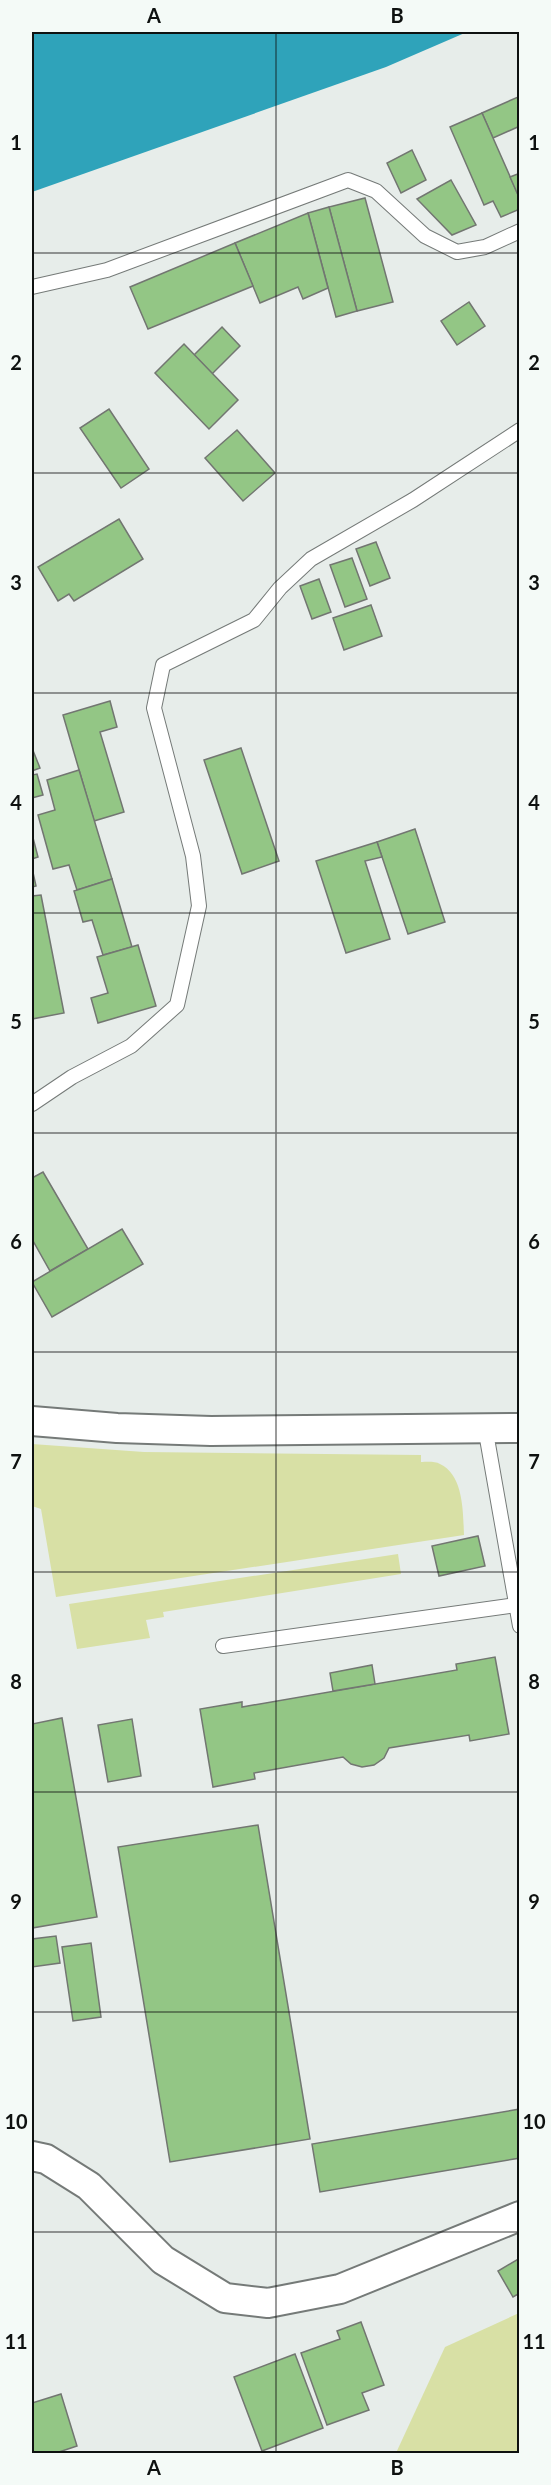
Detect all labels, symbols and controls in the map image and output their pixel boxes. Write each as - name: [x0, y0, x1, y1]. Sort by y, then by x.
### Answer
- text: A: [146, 3, 161, 27]
- text: B: [390, 3, 404, 27]
- text: 1: [10, 130, 22, 154]
- text: 1: [528, 130, 540, 154]
- text: 2: [10, 350, 22, 374]
- text: 2: [528, 350, 540, 374]
- text: 3: [10, 570, 22, 594]
- text: 3: [528, 570, 540, 594]
- text: 4: [10, 790, 22, 814]
- text: 4: [528, 790, 540, 814]
- text: 5: [10, 1009, 22, 1033]
- text: 5: [528, 1009, 540, 1033]
- text: 6: [10, 1229, 22, 1253]
- text: 6: [528, 1229, 540, 1253]
- text: 7: [10, 1449, 22, 1473]
- text: 7: [528, 1449, 540, 1473]
- text: 8: [10, 1669, 22, 1693]
- text: 8: [528, 1669, 540, 1693]
- text: 9: [10, 1889, 22, 1913]
- text: 9: [528, 1889, 540, 1913]
- text: 10: [4, 2109, 28, 2133]
- text: 10: [522, 2109, 546, 2133]
- text: 11: [4, 2329, 28, 2353]
- text: 11: [522, 2329, 546, 2353]
- text: A: [146, 2455, 161, 2479]
- text: B: [390, 2455, 404, 2479]

